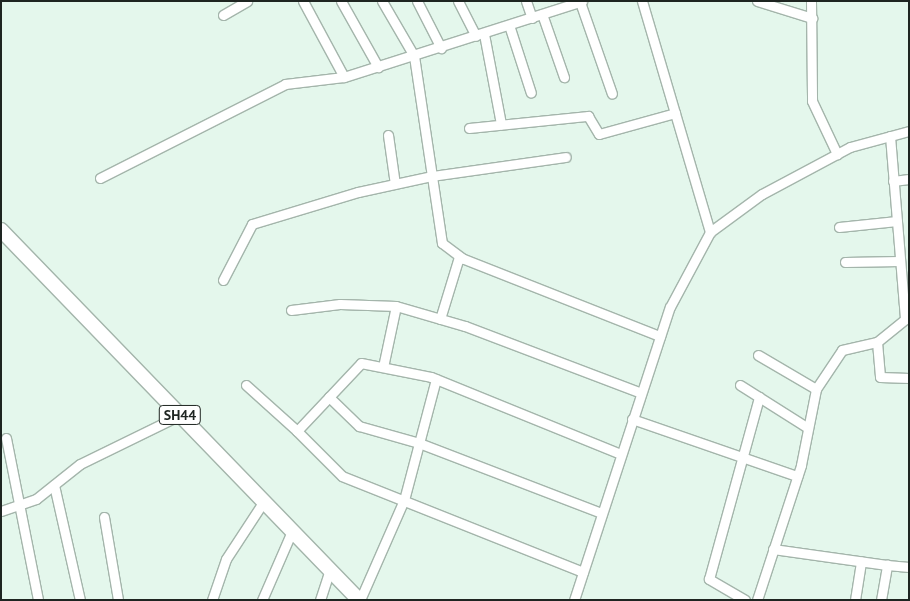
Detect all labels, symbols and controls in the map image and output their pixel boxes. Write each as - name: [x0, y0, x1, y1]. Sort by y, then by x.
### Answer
- road number: SH44: [159, 404, 201, 426]

